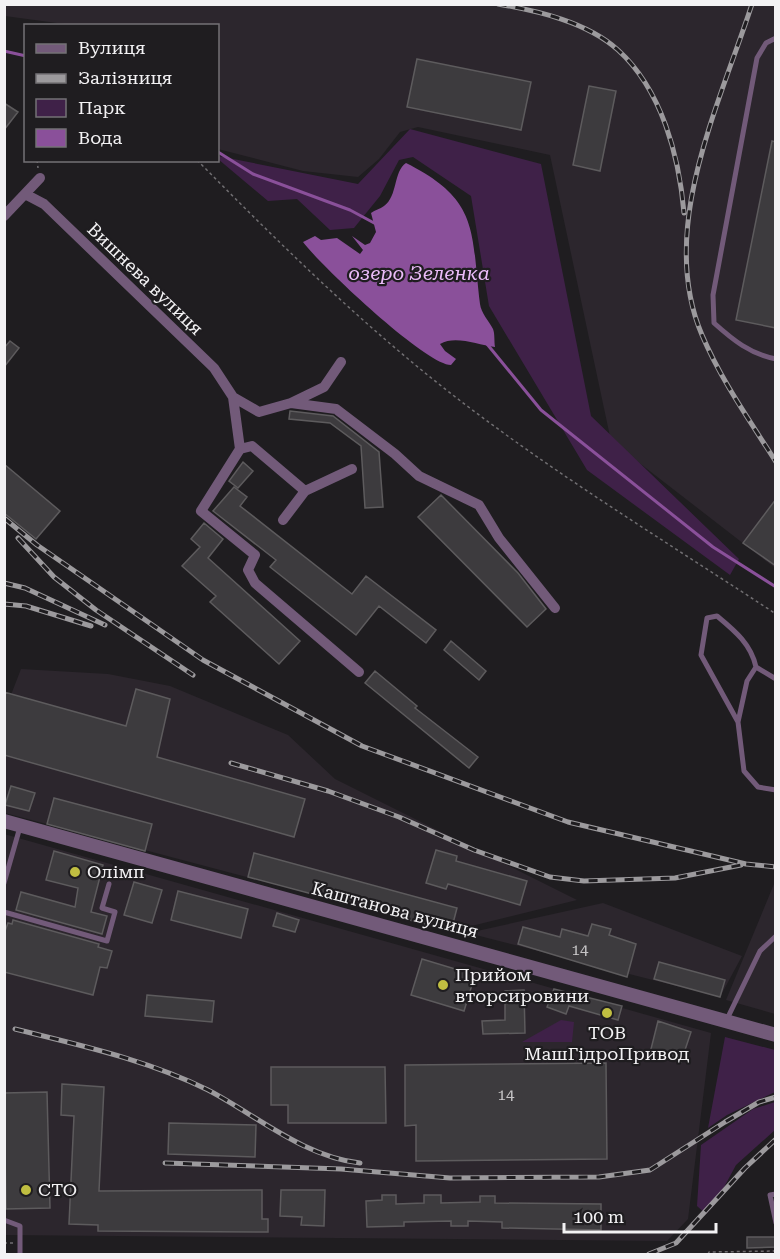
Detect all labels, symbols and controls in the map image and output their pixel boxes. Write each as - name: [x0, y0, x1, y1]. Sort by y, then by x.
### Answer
- legend: [24, 24, 219, 162]
- text: Вулиця: [78, 37, 145, 58]
- text: Залізниця: [78, 67, 172, 88]
- text: Парк: [78, 97, 126, 118]
- text: Вода: [78, 127, 122, 148]
- street label: Вишнева вулиця: [83, 218, 207, 339]
- water label: озеро Зеленка: [348, 261, 490, 285]
- place label: Олімп: [87, 861, 145, 882]
- marker: Олімп: [68, 865, 82, 879]
- street label: Каштанова вулиця: [310, 877, 481, 942]
- house number: 14: [572, 941, 589, 959]
- place label: Прийом вторсировини: [455, 964, 589, 1006]
- marker: Прийом вторсировини: [436, 978, 450, 992]
- marker: ТОВ МашГідроПривод: [600, 1006, 614, 1020]
- place label: ТОВ МашГідроПривод: [525, 1022, 689, 1064]
- house number: 14: [498, 1086, 515, 1104]
- place label: СТО: [38, 1179, 77, 1200]
- marker: СТО: [19, 1183, 33, 1197]
- scale bar: [564, 1196, 716, 1234]
- text: 100 m: [573, 1206, 624, 1227]

